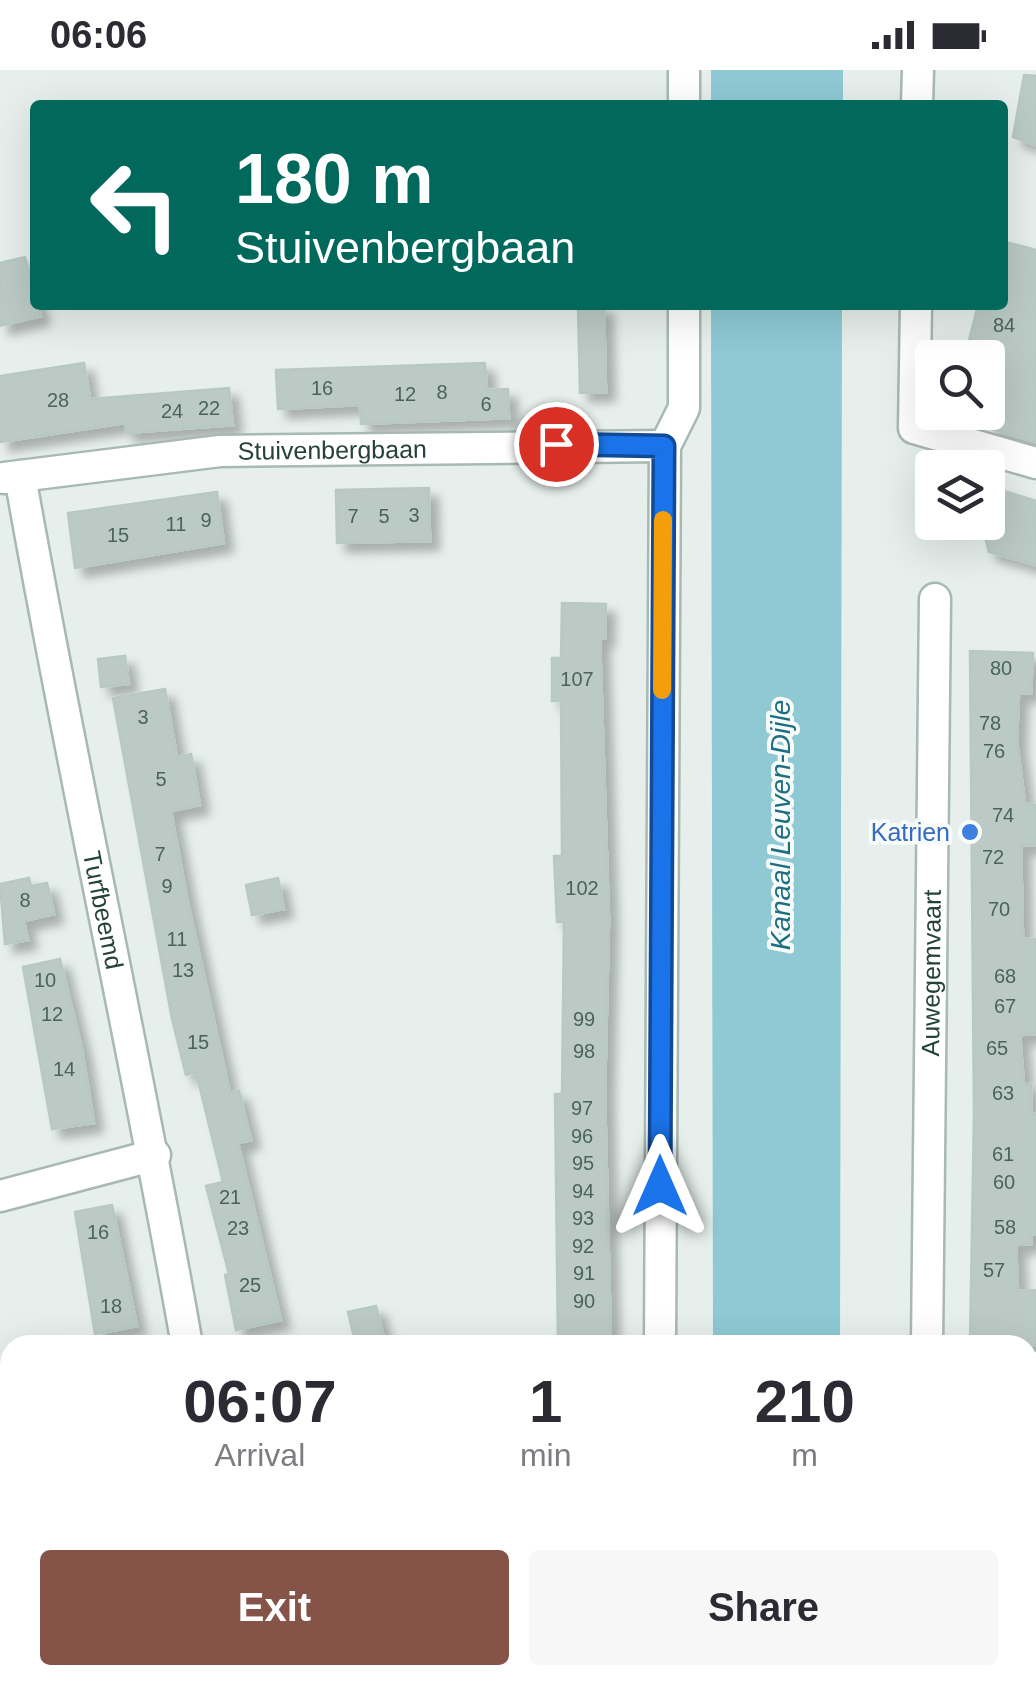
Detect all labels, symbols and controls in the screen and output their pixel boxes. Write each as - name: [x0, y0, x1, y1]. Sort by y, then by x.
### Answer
- text: 06:06: [50, 14, 147, 56]
- icon: left: [70, 140, 200, 270]
- text: 180 m: [235, 140, 433, 218]
- text: Stuivenbergbaan: [235, 222, 575, 273]
- house number: 84: [993, 314, 1015, 336]
- map controls: [915, 340, 1005, 540]
- button: search: [915, 340, 1005, 430]
- house number: 16: [311, 377, 333, 399]
- house number: 8: [436, 381, 448, 403]
- house number: 12: [394, 383, 416, 405]
- house number: 28: [47, 389, 69, 411]
- house number: 6: [480, 393, 492, 415]
- house number: 22: [198, 397, 220, 419]
- house number: 24: [161, 400, 183, 422]
- pin: [514, 402, 599, 487]
- icon: arrive: [529, 417, 584, 472]
- street label: Stuivenbergbaan: [238, 435, 427, 465]
- button: layers: [915, 450, 1005, 540]
- house number: 3: [408, 504, 420, 526]
- house number: 7: [347, 505, 359, 527]
- house number: 5: [378, 505, 390, 527]
- house number: 9: [200, 509, 212, 531]
- house number: 11: [166, 513, 186, 535]
- house number: 15: [107, 524, 129, 546]
- house number: 80: [990, 657, 1012, 679]
- house number: 107: [560, 668, 594, 690]
- water label: Kanaal Leuven-Dijle: [765, 700, 796, 950]
- house number: 3: [137, 706, 149, 728]
- house number: 78: [979, 712, 1001, 734]
- house number: 76: [983, 740, 1005, 762]
- house number: 5: [155, 768, 167, 790]
- house number: 74: [992, 804, 1014, 826]
- place label: Katrien: [871, 818, 950, 846]
- marker: Katrien: [959, 821, 981, 843]
- house number: 7: [154, 843, 166, 865]
- house number: 72: [982, 846, 1004, 868]
- street label: Turfbeemd: [78, 848, 129, 972]
- house number: 9: [161, 875, 173, 897]
- house number: 102: [565, 877, 599, 899]
- house number: 8: [19, 889, 31, 911]
- street label: Auwegemvaart: [916, 889, 946, 1057]
- house number: 70: [988, 898, 1010, 920]
- house number: 11: [167, 928, 187, 950]
- house number: 13: [172, 959, 194, 981]
- house number: 68: [994, 965, 1016, 987]
- house number: 10: [34, 969, 56, 991]
- house number: 67: [994, 995, 1016, 1017]
- house number: 12: [41, 1003, 63, 1025]
- house number: 99: [573, 1008, 595, 1030]
- house number: 15: [187, 1031, 209, 1053]
- house number: 65: [986, 1037, 1008, 1059]
- house number: 98: [573, 1040, 595, 1062]
- house number: 14: [53, 1058, 75, 1080]
- house number: 63: [992, 1082, 1014, 1104]
- house number: 97: [571, 1097, 593, 1119]
- house number: 96: [571, 1125, 593, 1147]
- position arrow: [608, 1134, 712, 1238]
- house number: 61: [992, 1143, 1014, 1165]
- house number: 95: [572, 1152, 594, 1174]
- house number: 60: [993, 1171, 1015, 1193]
- house number: 94: [572, 1180, 594, 1202]
- house number: 21: [219, 1186, 241, 1208]
- house number: 93: [572, 1207, 594, 1229]
- house number: 58: [994, 1216, 1016, 1238]
- house number: 23: [227, 1217, 249, 1239]
- house number: 16: [87, 1221, 109, 1243]
- house number: 92: [572, 1235, 594, 1257]
- house number: 57: [983, 1259, 1005, 1281]
- house number: 91: [573, 1262, 595, 1284]
- house number: 25: [239, 1274, 261, 1296]
- house number: 90: [573, 1290, 595, 1312]
- house number: 18: [100, 1295, 122, 1317]
- text: 06:07: [183, 1368, 337, 1435]
- text: 1: [529, 1368, 562, 1435]
- text: 210: [755, 1368, 855, 1435]
- text: Arrival: [215, 1437, 305, 1473]
- text: min: [520, 1437, 571, 1473]
- text: m: [791, 1437, 818, 1473]
- button: Exit: [40, 1550, 509, 1665]
- button: Share: [529, 1550, 998, 1665]

